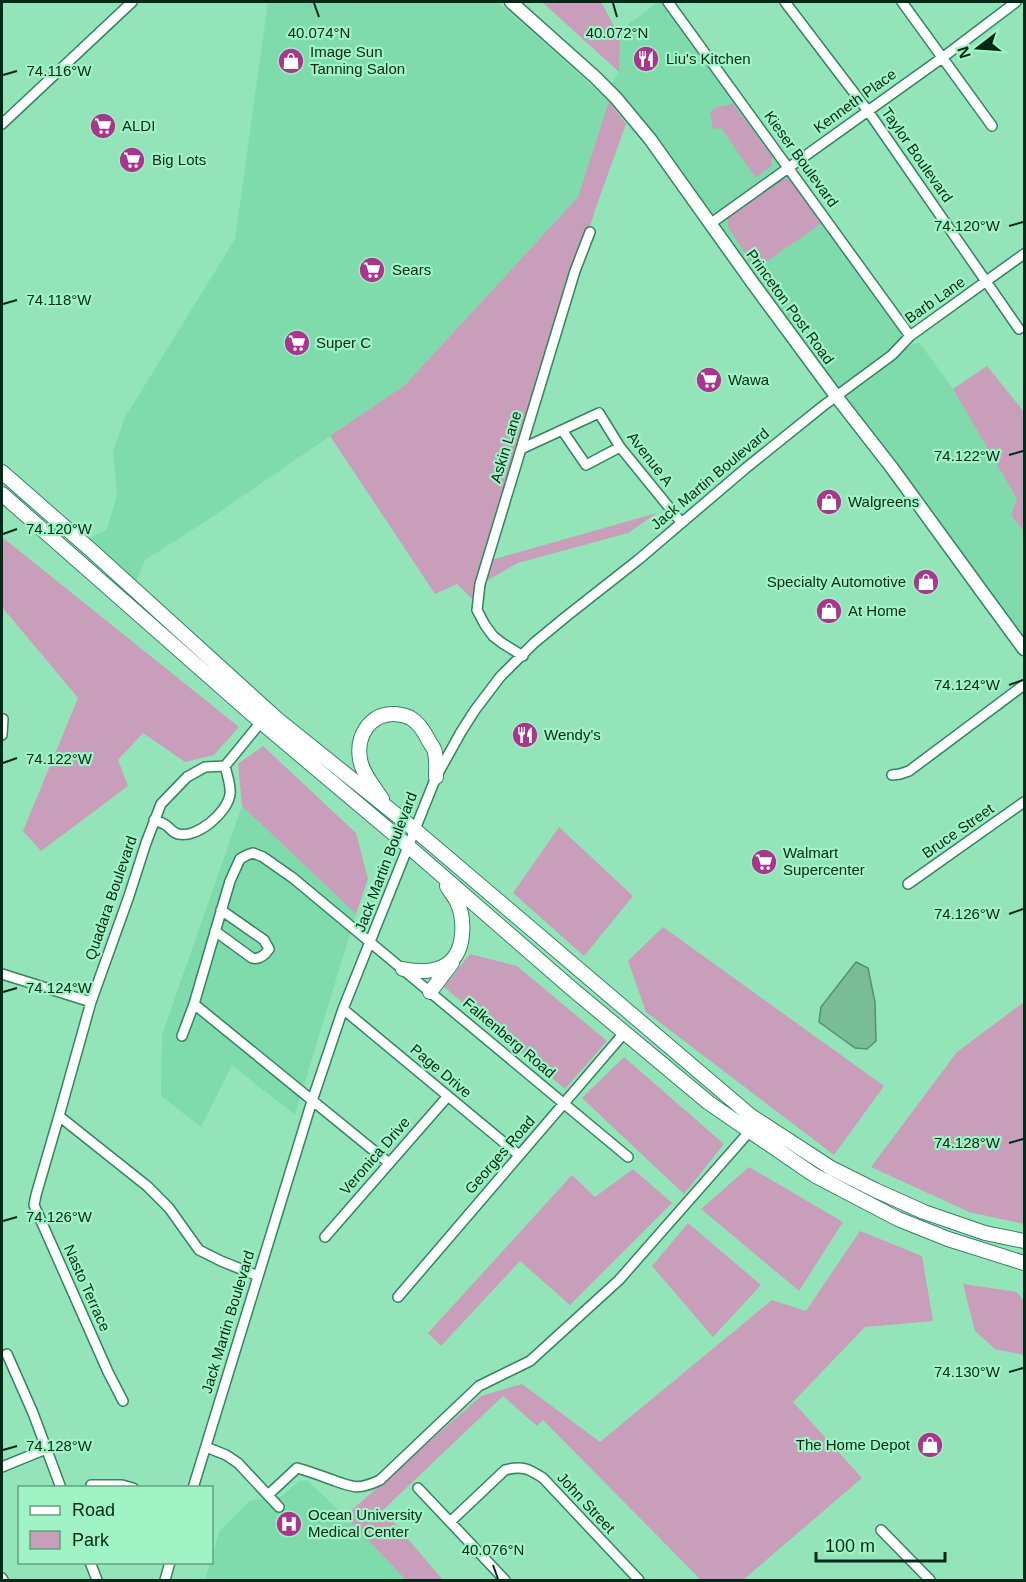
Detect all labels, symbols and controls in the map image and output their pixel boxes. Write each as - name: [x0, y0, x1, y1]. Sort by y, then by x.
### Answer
- north arrow: [948, 18, 1008, 78]
- text: 40.074°N: [288, 24, 350, 41]
- text: 40.072°N: [586, 24, 648, 41]
- place label: Image Sun Tanning Salon: [310, 43, 405, 77]
- restaurant icon: Liu's Kitchen: [631, 44, 661, 74]
- text: N: [954, 44, 974, 60]
- shop icon: Image Sun Tanning Salon: [276, 46, 306, 76]
- place label: Liu's Kitchen: [666, 50, 751, 67]
- text: 74.116°W: [27, 62, 92, 79]
- street label: Kenneth Place: [810, 65, 899, 136]
- street label: Taylor Boulevard: [878, 104, 956, 205]
- street label: Kieser Boulevard: [761, 108, 842, 210]
- supermarket icon: ALDI: [88, 111, 118, 141]
- place label: ALDI: [122, 117, 155, 134]
- supermarket icon: Big Lots: [117, 145, 147, 175]
- place label: Big Lots: [152, 151, 206, 168]
- text: 74.120°W: [934, 217, 1001, 234]
- street label: Princeton Post Road: [743, 246, 838, 367]
- supermarket icon: Sears: [357, 255, 387, 285]
- place label: Sears: [392, 261, 431, 278]
- street label: Barb Lane: [901, 273, 968, 326]
- text: 74.118°W: [27, 291, 92, 308]
- supermarket icon: Super C: [282, 328, 312, 358]
- place label: Super C: [316, 334, 371, 351]
- supermarket icon: Wawa: [694, 365, 724, 395]
- place label: Wawa: [728, 371, 770, 388]
- street label: Askin Lane: [487, 409, 525, 485]
- street label: Jack Martin Boulevard: [647, 424, 772, 533]
- street label: Avenue A: [624, 428, 677, 489]
- text: 74.122°W: [934, 447, 1001, 464]
- shop icon: Walgreens: [814, 487, 844, 517]
- place label: Walgreens: [848, 493, 919, 510]
- text: 74.120°W: [26, 520, 93, 537]
- shop icon: Specialty Automotive: [911, 567, 941, 597]
- place label: Specialty Automotive: [767, 573, 906, 590]
- shop icon: At Home: [814, 596, 844, 626]
- place label: At Home: [848, 602, 906, 619]
- text: 74.124°W: [934, 676, 1001, 693]
- restaurant icon: Wendy's: [510, 720, 540, 750]
- place label: Wendy's: [544, 726, 601, 743]
- text: 74.122°W: [26, 750, 93, 767]
- street label: Jack Martin Boulevard: [351, 790, 420, 934]
- street label: Bruce Street: [919, 799, 997, 861]
- street label: Quadara Boulevard: [81, 834, 140, 962]
- place label: Walmart Supercenter: [783, 844, 865, 878]
- supermarket icon: Walmart Supercenter: [749, 847, 779, 877]
- text: 74.126°W: [934, 905, 1001, 922]
- text: 74.124°W: [26, 979, 93, 996]
- street label: Falkenberg Road: [460, 994, 559, 1081]
- street label: Page Drive: [407, 1040, 475, 1101]
- street label: Georges Road: [461, 1112, 538, 1197]
- street label: Veronica Drive: [336, 1113, 413, 1198]
- text: 74.128°W: [934, 1134, 1001, 1151]
- text: 74.126°W: [26, 1208, 93, 1225]
- street label: Nasto Terrace: [61, 1242, 114, 1334]
- street label: Jack Martin Boulevard: [198, 1248, 257, 1395]
- text: 74.130°W: [934, 1363, 1001, 1380]
- shop icon: The Home Depot: [915, 1430, 945, 1460]
- place label: The Home Depot: [796, 1436, 911, 1453]
- text: 74.128°W: [26, 1437, 93, 1454]
- street label: John Street: [554, 1469, 619, 1537]
- legend: [18, 1486, 213, 1564]
- text: Road: [72, 1500, 115, 1520]
- place label: Ocean University Medical Center: [308, 1506, 423, 1540]
- hospital icon: Ocean University Medical Center: [274, 1509, 304, 1539]
- scale bar: [816, 1525, 945, 1563]
- text: Park: [72, 1530, 110, 1550]
- text: 100 m: [825, 1536, 875, 1556]
- text: 40.076°N: [462, 1541, 524, 1558]

